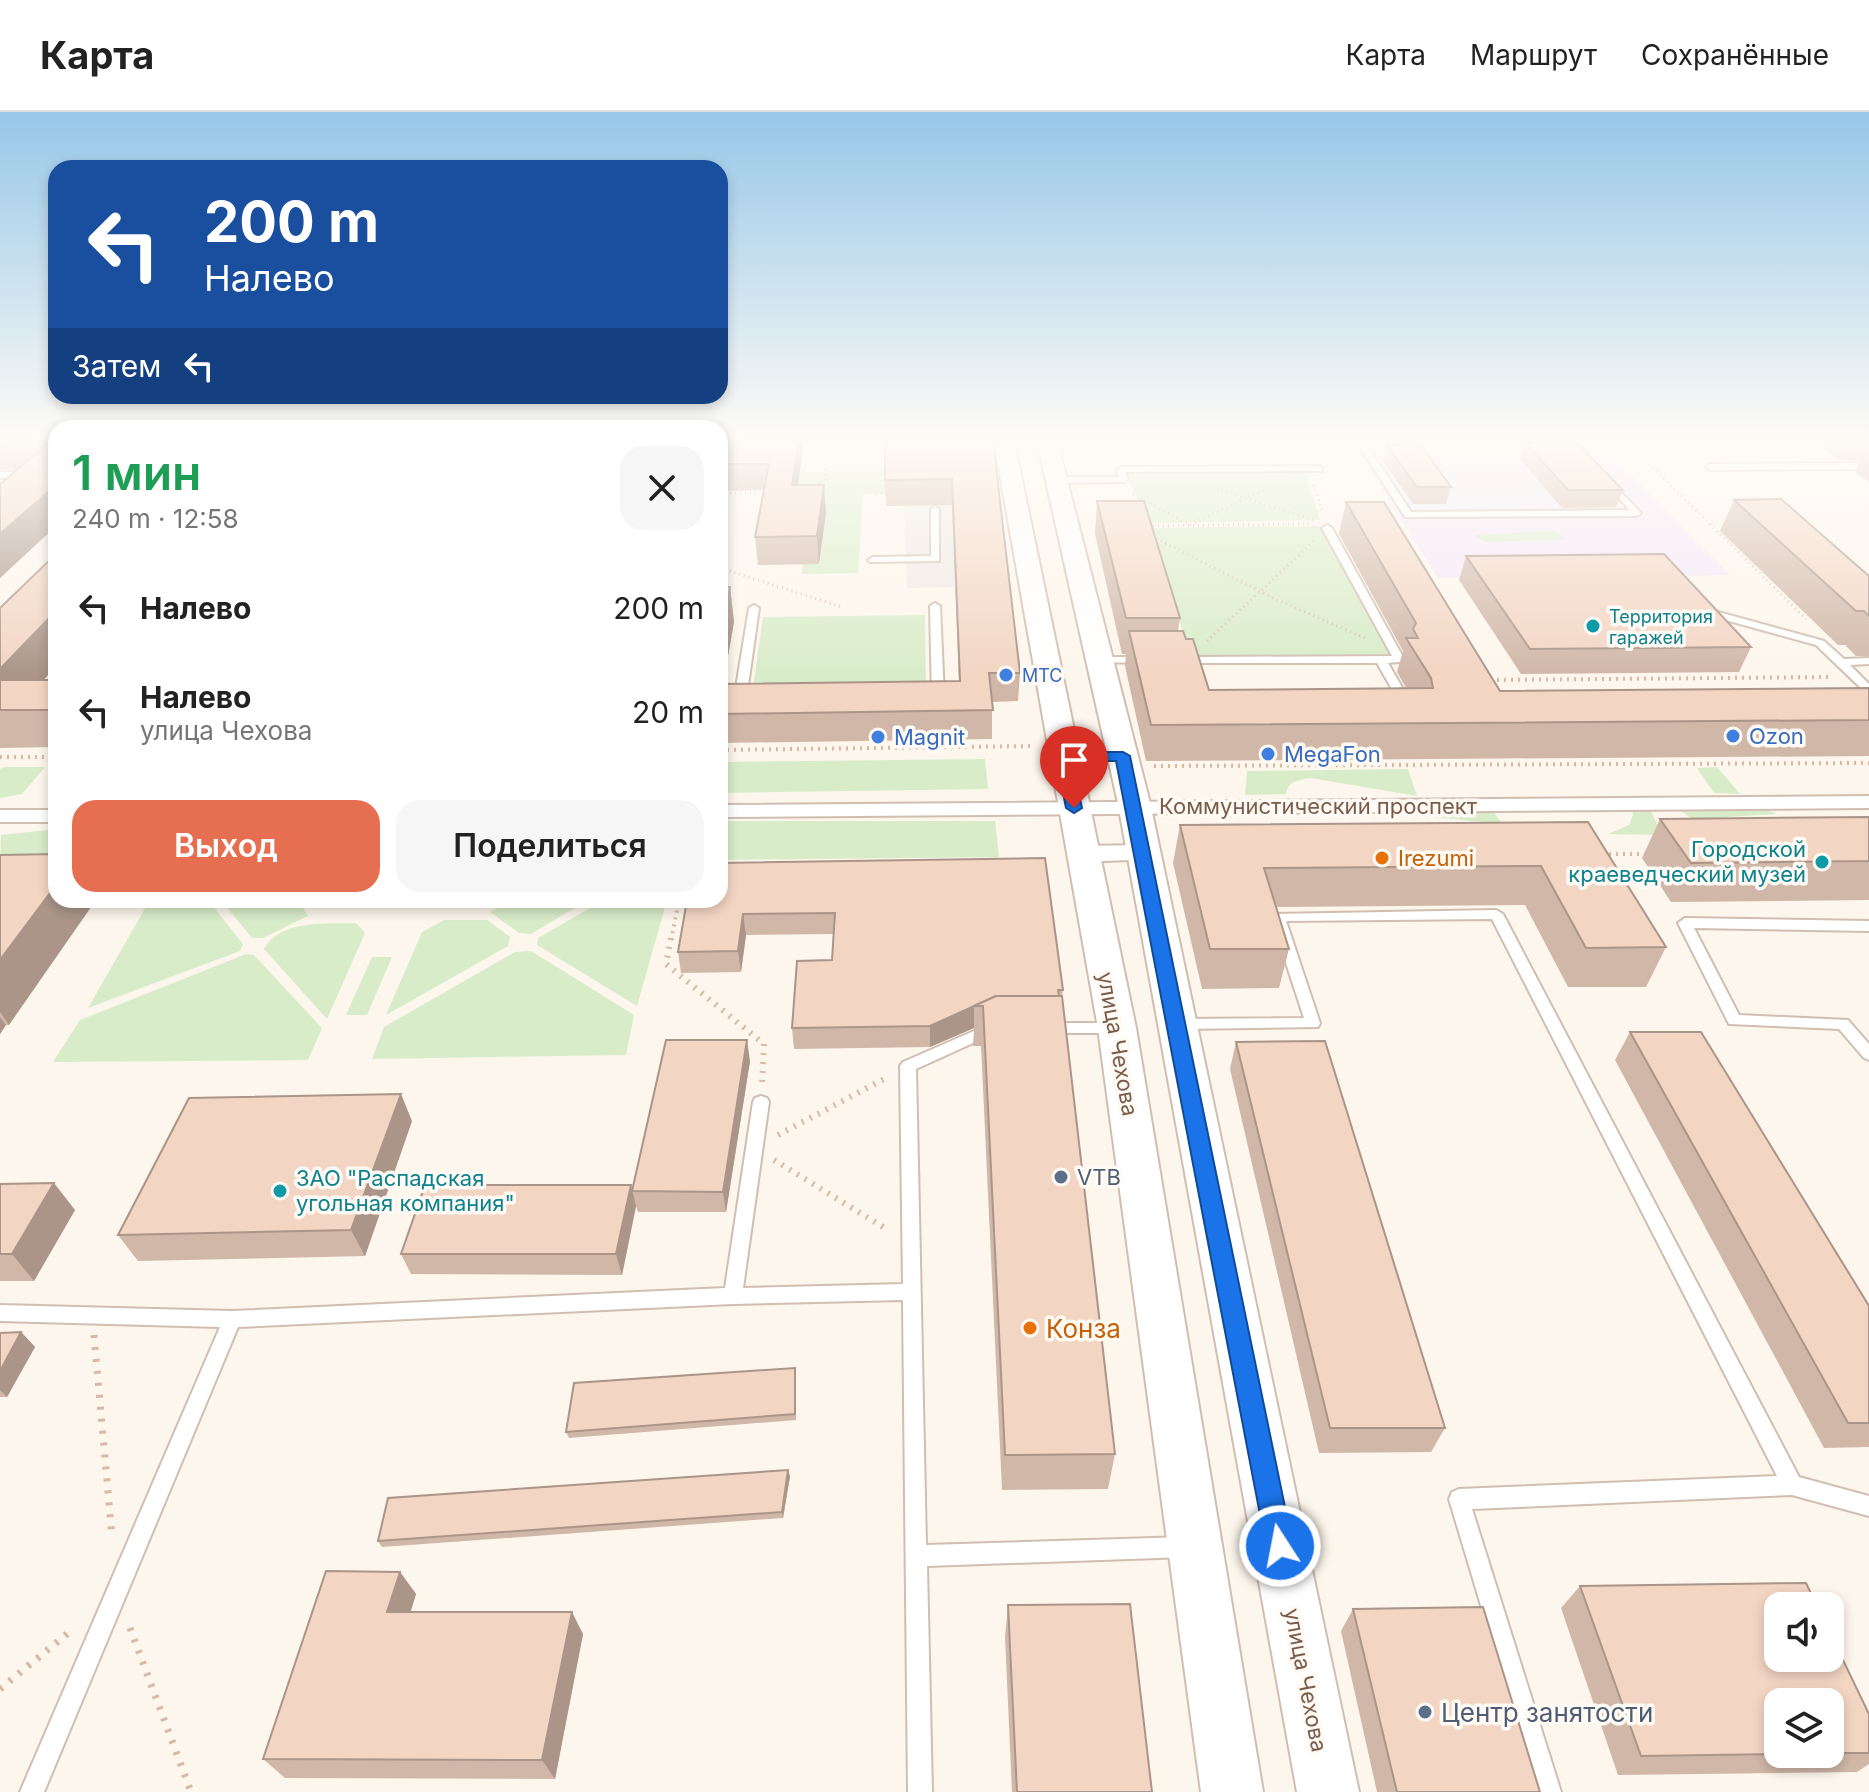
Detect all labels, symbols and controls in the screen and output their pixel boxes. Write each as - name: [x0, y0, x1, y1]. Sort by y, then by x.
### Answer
- text: Карта: [40, 32, 154, 78]
- text: Карта: [1346, 38, 1426, 72]
- text: Маршрут: [1470, 38, 1597, 72]
- text: Сохранённые: [1641, 38, 1829, 72]
- text: 200 m: [204, 188, 379, 256]
- icon: left: [72, 192, 176, 296]
- text: Налево: [204, 256, 335, 300]
- icon: left: [177, 344, 221, 388]
- text: Затем: [72, 348, 161, 384]
- text: 1 мин: [72, 443, 201, 502]
- button: close: [620, 446, 704, 530]
- text: 240 m · 12:58: [72, 503, 239, 534]
- icon: left: [72, 586, 116, 630]
- text: Налево: [140, 590, 252, 626]
- text: 200 m: [613, 590, 704, 626]
- place label: Территория гаражей: [1609, 606, 1713, 648]
- marker: Территория гаражей: [1584, 617, 1602, 635]
- place label: МТС: [1022, 665, 1063, 686]
- marker: МТС: [997, 666, 1015, 684]
- text: Налево: [140, 679, 252, 715]
- icon: left: [72, 690, 116, 734]
- text: 20 m: [632, 694, 704, 730]
- text: улица Чехова: [140, 715, 312, 746]
- place label: Ozon: [1749, 723, 1804, 749]
- place label: Magnit: [894, 724, 965, 750]
- pin: [1040, 726, 1108, 808]
- marker: Ozon: [1724, 727, 1742, 745]
- marker: Magnit: [869, 728, 887, 746]
- icon: arrive: [1052, 738, 1096, 782]
- place label: MegaFon: [1284, 741, 1381, 767]
- marker: MegaFon: [1259, 745, 1277, 763]
- street label: Коммунистический проспект: [1159, 793, 1478, 819]
- button: Выход: [72, 800, 380, 892]
- button: Поделиться: [396, 800, 704, 892]
- place label: Городской краеведческий музей: [1568, 836, 1806, 887]
- place label: Irezumi: [1398, 845, 1474, 871]
- marker: Irezumi: [1373, 849, 1391, 867]
- marker: Городской краеведческий музей: [1813, 853, 1831, 871]
- street label: улица Чехова: [1093, 970, 1143, 1118]
- place label: VTB: [1077, 1164, 1121, 1190]
- place label: ЗАО "Распадская угольная компания": [296, 1165, 515, 1216]
- marker: VTB: [1052, 1168, 1070, 1186]
- marker: ЗАО "Распадская угольная компания": [271, 1182, 289, 1200]
- place label: Конза: [1046, 1313, 1121, 1344]
- marker: Конза: [1021, 1319, 1039, 1337]
- position arrow: [1238, 1504, 1322, 1588]
- map controls: [1764, 1592, 1844, 1768]
- button: sound: [1764, 1592, 1844, 1672]
- street label: улица Чехова: [1279, 1606, 1333, 1754]
- button: layers: [1764, 1688, 1844, 1768]
- place label: Центр занятости: [1441, 1697, 1653, 1728]
- marker: Центр занятости: [1416, 1703, 1434, 1721]

